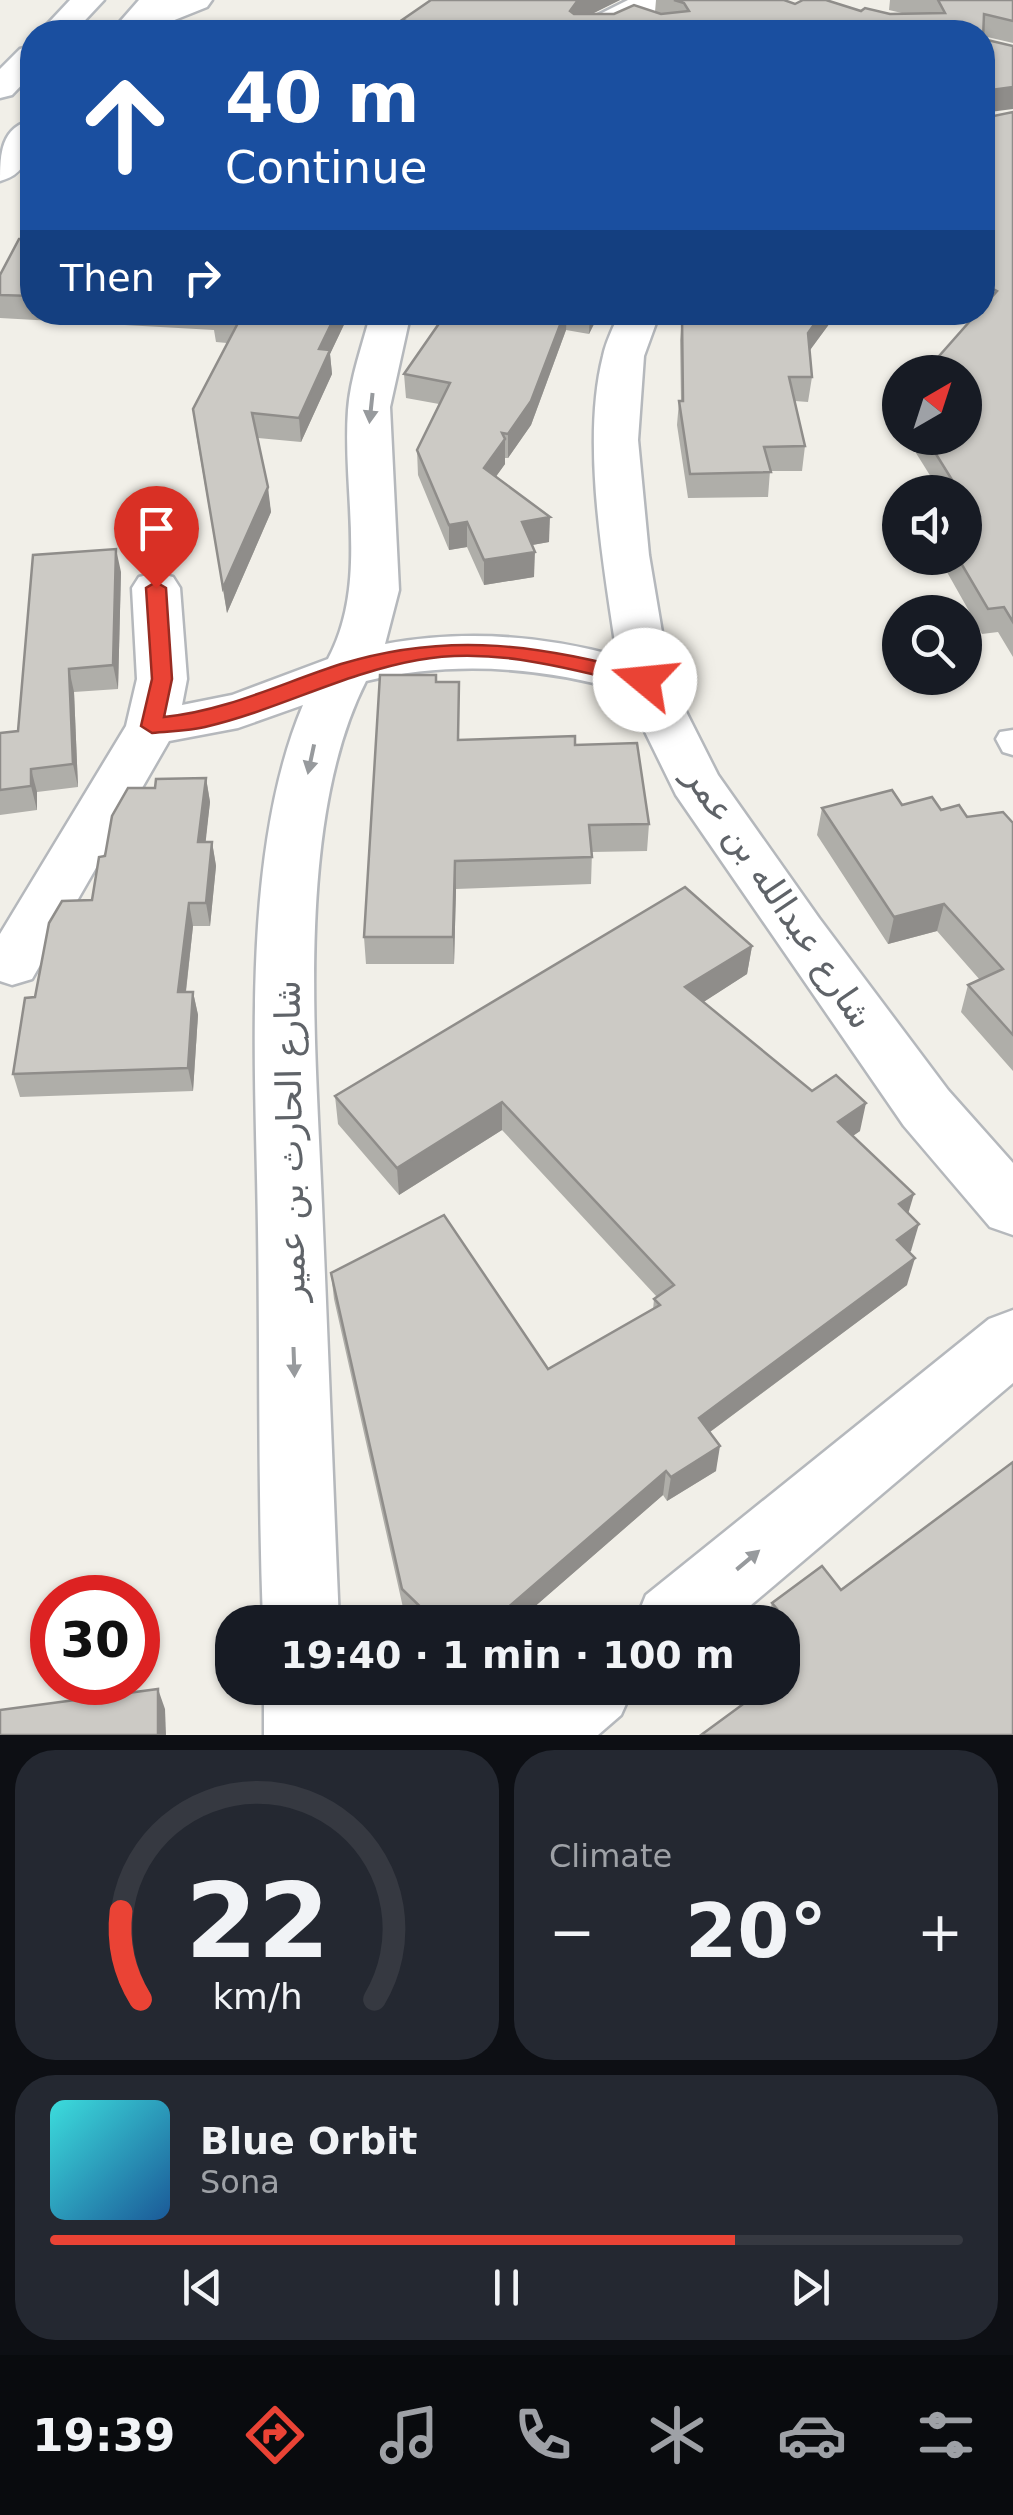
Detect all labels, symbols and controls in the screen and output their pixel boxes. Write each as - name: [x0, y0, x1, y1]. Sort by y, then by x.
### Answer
- text: 40 m: [225, 57, 420, 139]
- icon: ahead: [60, 60, 190, 190]
- text: Continue: [225, 141, 427, 194]
- icon: right: [175, 250, 230, 305]
- text: Then: [60, 256, 155, 300]
- north arrow: [882, 355, 982, 455]
- map controls: [882, 355, 982, 695]
- one-way arrow: [363, 392, 379, 424]
- button: sound: [882, 475, 982, 575]
- pin: [114, 486, 199, 589]
- icon: arrive: [129, 501, 184, 556]
- button: search: [882, 595, 982, 695]
- position arrow: [593, 628, 697, 732]
- one-way arrow: [303, 744, 318, 775]
- street label: شارع عبدالله بن عمر: [674, 756, 882, 1037]
- street label: شارع الحارث بن عمير: [267, 980, 314, 1304]
- one-way arrow: [287, 1346, 303, 1378]
- one-way arrow: [736, 1550, 761, 1571]
- speed limit sign: 30: [30, 1575, 160, 1705]
- text: 19:40 · 1 min · 100 m: [280, 1633, 735, 1677]
- text: Climate: [549, 1837, 672, 1875]
- text: 22: [185, 1860, 329, 1982]
- text: 20°: [685, 1887, 827, 1975]
- text: −: [549, 1900, 595, 1964]
- text: +: [917, 1900, 963, 1964]
- text: km/h: [212, 1976, 302, 2017]
- text: Blue Orbit: [200, 2119, 417, 2163]
- text: Sona: [200, 2163, 280, 2201]
- icon: previous: [175, 2260, 230, 2315]
- icon: pause: [479, 2260, 534, 2315]
- icon: next: [783, 2260, 838, 2315]
- icon: directions: [240, 2400, 310, 2470]
- icon: music: [374, 2400, 444, 2470]
- icon: phone: [508, 2400, 578, 2470]
- icon: climate: [642, 2400, 712, 2470]
- icon: car: [777, 2400, 847, 2470]
- icon: filters: [911, 2400, 981, 2470]
- text: 19:39: [32, 2409, 175, 2462]

